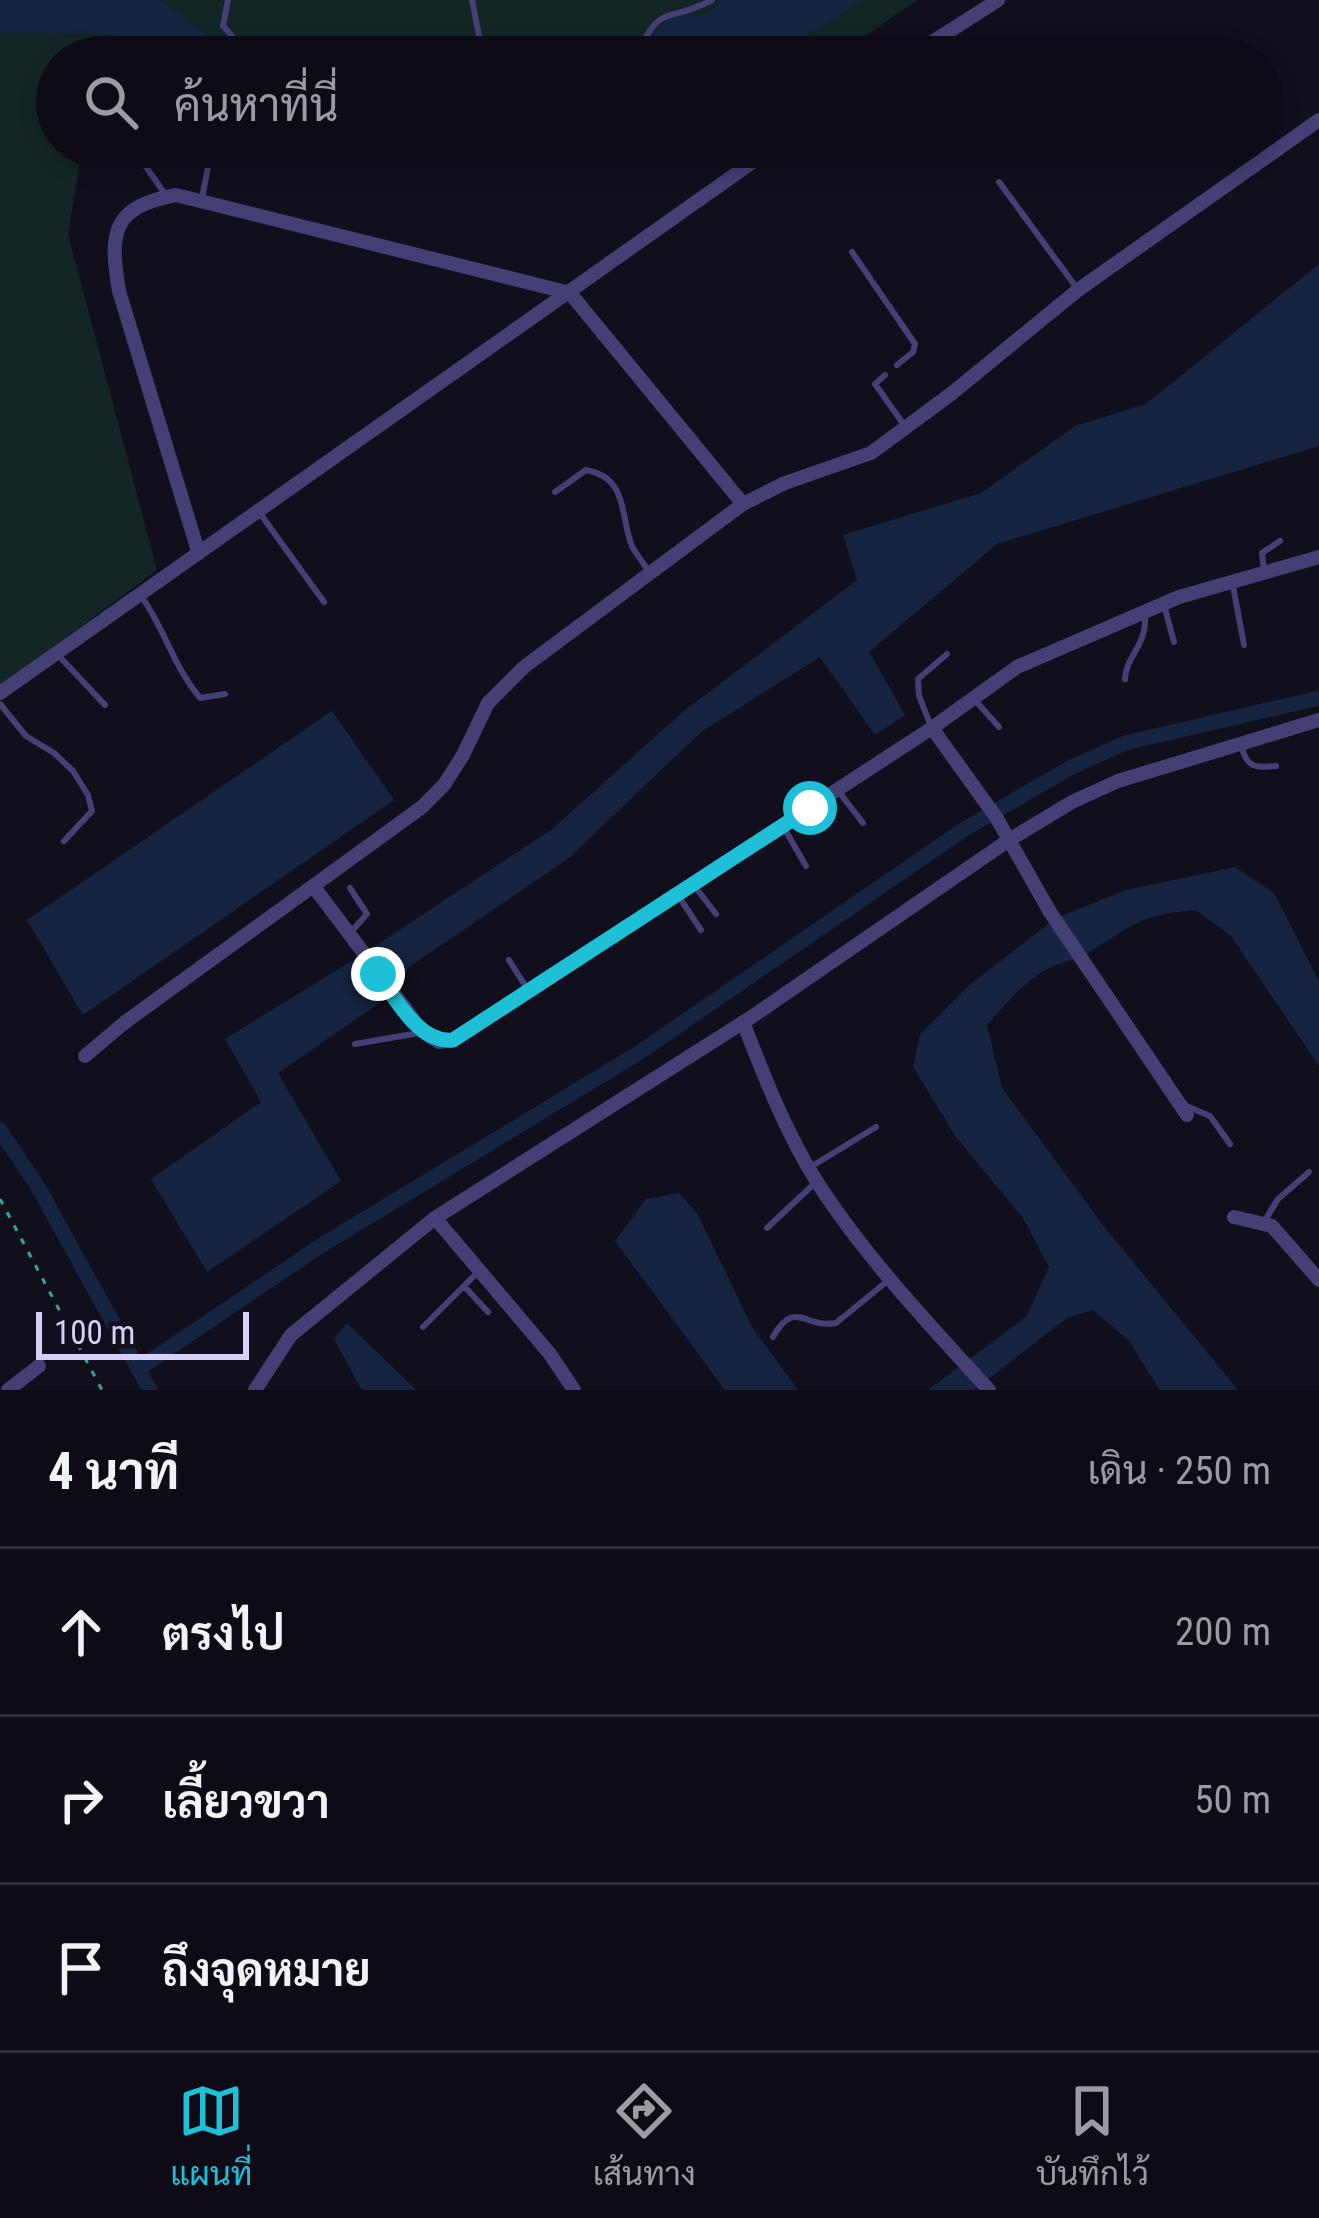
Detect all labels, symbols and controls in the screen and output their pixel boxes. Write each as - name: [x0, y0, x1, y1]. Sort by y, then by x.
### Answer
- search box: [36, 36, 1283, 168]
- icon: search: [78, 69, 144, 135]
- text: ค้นหาที่นี่: [174, 79, 338, 132]
- route start: [783, 781, 837, 835]
- route end: [351, 947, 405, 1001]
- scale bar: [36, 1306, 249, 1359]
- text: 100 m: [54, 1313, 135, 1352]
- text: 4 นาที: [48, 1442, 179, 1501]
- text: เดิน · 250 m: [1088, 1448, 1271, 1494]
- icon: ahead: [48, 1599, 114, 1665]
- text: ตรงไป: [162, 1608, 285, 1661]
- text: 200 m: [1175, 1609, 1271, 1655]
- icon: right: [48, 1767, 114, 1833]
- text: เลี้ยวขวา: [162, 1776, 330, 1829]
- text: 50 m: [1194, 1777, 1271, 1823]
- icon: arrive: [48, 1935, 114, 2001]
- text: ถึงจุดหมาย: [162, 1944, 371, 1997]
- tab: แผนที่: [170, 2078, 252, 2193]
- tab: เส้นทาง: [593, 2078, 696, 2193]
- tab: บันทึกไว้: [1036, 2078, 1149, 2193]

